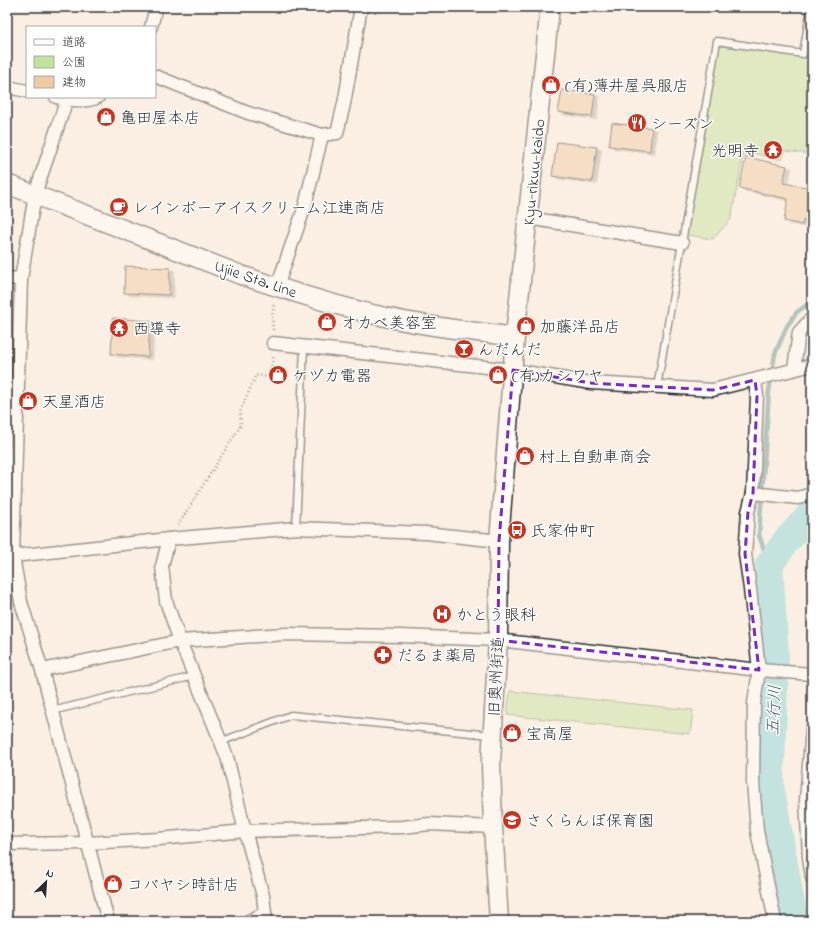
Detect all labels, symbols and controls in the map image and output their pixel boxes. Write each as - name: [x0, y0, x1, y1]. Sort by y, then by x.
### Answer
- legend: [26, 26, 156, 98]
- text: 道路: [62, 34, 86, 52]
- text: 公園: [62, 54, 86, 72]
- text: 建物: [62, 74, 86, 92]
- shop icon: (有)薄井屋呉服店: [540, 74, 562, 96]
- place label: (有)薄井屋呉服店: [565, 75, 688, 99]
- shop icon: 亀田屋本店: [95, 106, 117, 128]
- place label: 亀田屋本店: [120, 107, 200, 131]
- restaurant icon: シーズン: [626, 112, 648, 134]
- place label: シーズン: [651, 113, 714, 137]
- street label: Kyu-rikuu-kaido: [517, 118, 552, 226]
- temple icon: 光明寺: [762, 139, 784, 161]
- place label: 光明寺: [711, 140, 759, 164]
- cafe icon: レインボーアイスクリーム江連商店: [108, 196, 130, 218]
- place label: レインボーアイスクリーム江連商店: [133, 197, 386, 221]
- street label: Ujiie Sta. Line: [211, 255, 301, 305]
- shop icon: オカベ美容室: [316, 311, 338, 333]
- place label: オカベ美容室: [341, 312, 437, 336]
- shop icon: 加藤洋品店: [515, 315, 537, 337]
- place label: 加藤洋品店: [540, 316, 620, 340]
- temple icon: 西導寺: [108, 317, 130, 339]
- place label: 西導寺: [133, 318, 181, 342]
- bar icon: んだんだ: [453, 338, 475, 360]
- place label: んだんだ: [478, 339, 542, 363]
- shop icon: ケヅカ電器: [267, 364, 289, 386]
- shop icon: (有)カシワヤ: [487, 364, 509, 386]
- place label: ケヅカ電器: [292, 365, 372, 389]
- place label: (有)カシワヤ: [512, 365, 603, 389]
- shop icon: 天星酒店: [17, 390, 39, 412]
- place label: 天星酒店: [42, 391, 106, 415]
- shop icon: 村上自動車商会: [514, 445, 536, 467]
- place label: 村上自動車商会: [539, 446, 651, 470]
- bus stop icon: 氏家仲町: [506, 519, 528, 541]
- place label: 氏家仲町: [531, 520, 595, 544]
- hospital icon: かとう眼科: [431, 603, 453, 625]
- place label: かとう眼科: [456, 604, 536, 628]
- street label: 旧奥州街道: [483, 637, 511, 718]
- pharmacy icon: だるま薬局: [372, 644, 394, 666]
- place label: だるま薬局: [397, 645, 477, 669]
- water label: 五行川: [761, 684, 788, 736]
- shop icon: 宝高屋: [501, 722, 523, 744]
- place label: 宝高屋: [526, 723, 574, 747]
- school or university icon: さくらんぼ保育園: [501, 809, 523, 831]
- place label: さくらんぼ保育園: [526, 810, 654, 834]
- north arrow: [26, 862, 66, 902]
- text: N: [43, 865, 57, 883]
- shop icon: コバヤシ時計店: [102, 873, 124, 895]
- place label: コバヤシ時計店: [127, 874, 239, 898]

